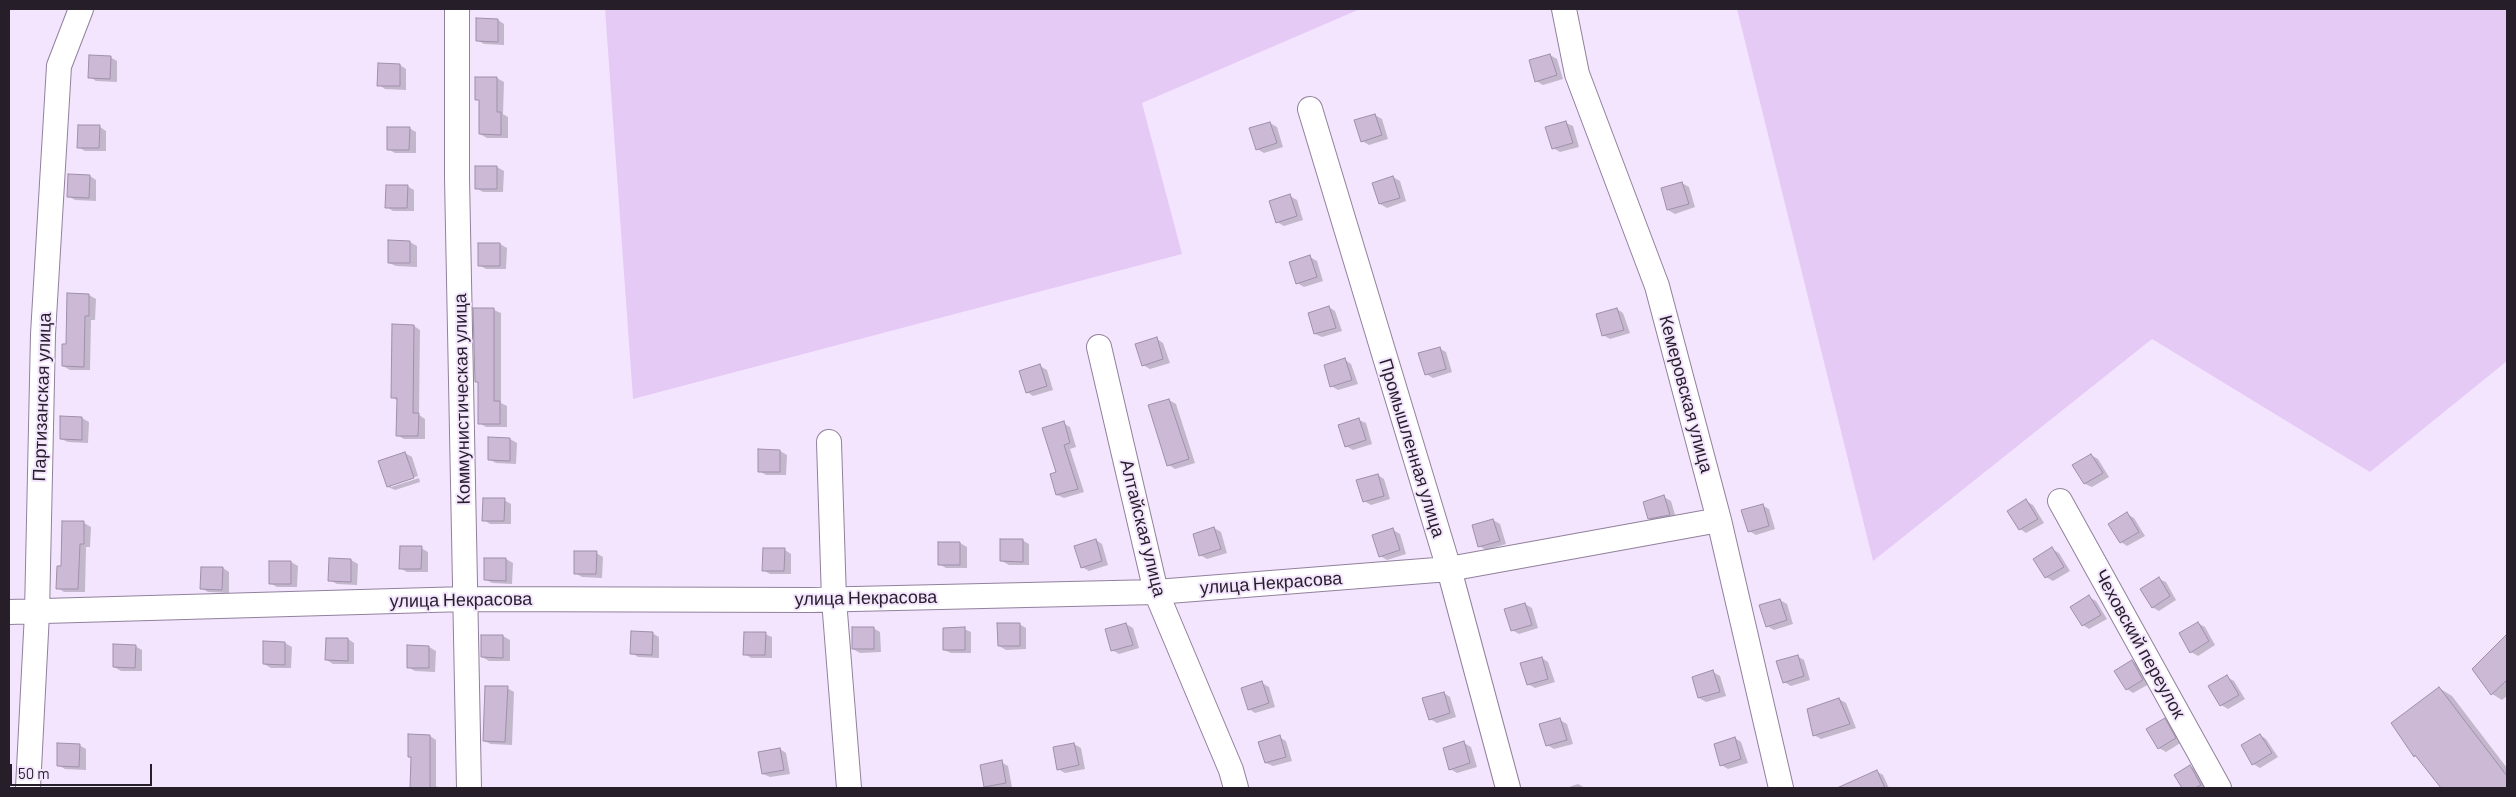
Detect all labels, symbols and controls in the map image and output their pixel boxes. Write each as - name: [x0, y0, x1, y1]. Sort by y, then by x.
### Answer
- street label: Коммунистическая улица: [449, 293, 475, 505]
- street label: Партизанская улица: [28, 312, 56, 482]
- street label: Кемеровская улица: [1655, 313, 1717, 475]
- street label: Промышленная улица: [1374, 356, 1450, 540]
- street label: Алтайская улица: [1115, 457, 1171, 599]
- street label: Чеховский переулок: [2090, 566, 2190, 722]
- street label: улица Некрасова: [1199, 567, 1343, 599]
- street label: улица Некрасова: [795, 586, 937, 610]
- street label: улица Некрасова: [390, 588, 532, 612]
- scale bar: [12, 754, 155, 786]
- text: 50 m: [18, 764, 50, 782]

